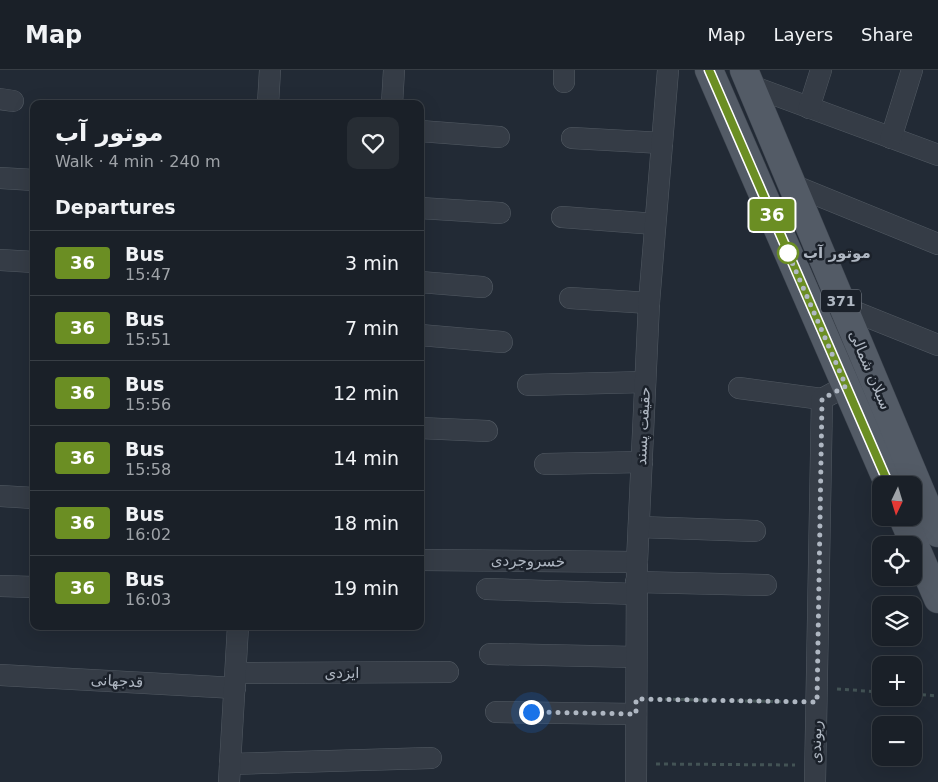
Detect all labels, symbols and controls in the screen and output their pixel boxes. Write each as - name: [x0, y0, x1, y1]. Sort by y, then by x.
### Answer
- text: Map: [25, 21, 82, 49]
- text: Map: [707, 24, 745, 45]
- text: Layers: [773, 24, 833, 45]
- text: Share: [861, 24, 913, 45]
- button: heart: [347, 117, 399, 169]
- text: موتور آب: [55, 119, 163, 147]
- text: Walk · 4 min · 240 m: [55, 152, 220, 171]
- text: Departures: [55, 196, 176, 218]
- line badge: 36: [750, 199, 794, 231]
- text: 36: [759, 204, 785, 225]
- marker: موتور آب: [777, 242, 799, 264]
- text: Bus: [125, 243, 164, 265]
- place label: موتور آب: [803, 244, 871, 262]
- text: 36: [70, 252, 95, 273]
- text: 3 min: [345, 252, 399, 274]
- text: 15:47: [125, 265, 171, 284]
- road number: 371: [821, 290, 861, 312]
- text: Bus: [125, 308, 164, 330]
- text: 36: [70, 317, 95, 338]
- text: 7 min: [345, 317, 399, 339]
- street label: سبلان شمالی: [845, 327, 895, 413]
- text: 15:51: [125, 330, 171, 349]
- text: Bus: [125, 373, 164, 395]
- text: 36: [70, 382, 95, 403]
- text: 12 min: [333, 382, 399, 404]
- street label: حقیقت پسند: [632, 386, 655, 466]
- text: 15:56: [125, 395, 171, 414]
- text: Bus: [125, 438, 164, 460]
- text: 36: [70, 447, 95, 468]
- text: 14 min: [333, 447, 399, 469]
- text: 15:58: [125, 460, 171, 479]
- north arrow: [872, 476, 922, 526]
- map controls: [872, 476, 922, 766]
- text: Bus: [125, 503, 164, 525]
- text: 36: [70, 512, 95, 533]
- text: 18 min: [333, 512, 399, 534]
- text: 16:02: [125, 525, 171, 544]
- button: locate: [872, 536, 922, 586]
- street label: خسروجردی: [491, 551, 565, 571]
- text: Bus: [125, 568, 164, 590]
- text: 36: [70, 577, 95, 598]
- text: 19 min: [333, 577, 399, 599]
- text: 16:03: [125, 590, 171, 609]
- button: layers: [872, 596, 922, 646]
- button: +: [872, 656, 922, 706]
- street label: ایزدی: [324, 664, 360, 682]
- street label: قدجهانی: [90, 671, 144, 691]
- your location: [519, 700, 544, 725]
- button: −: [872, 716, 922, 766]
- street label: ریوندی: [807, 720, 825, 764]

